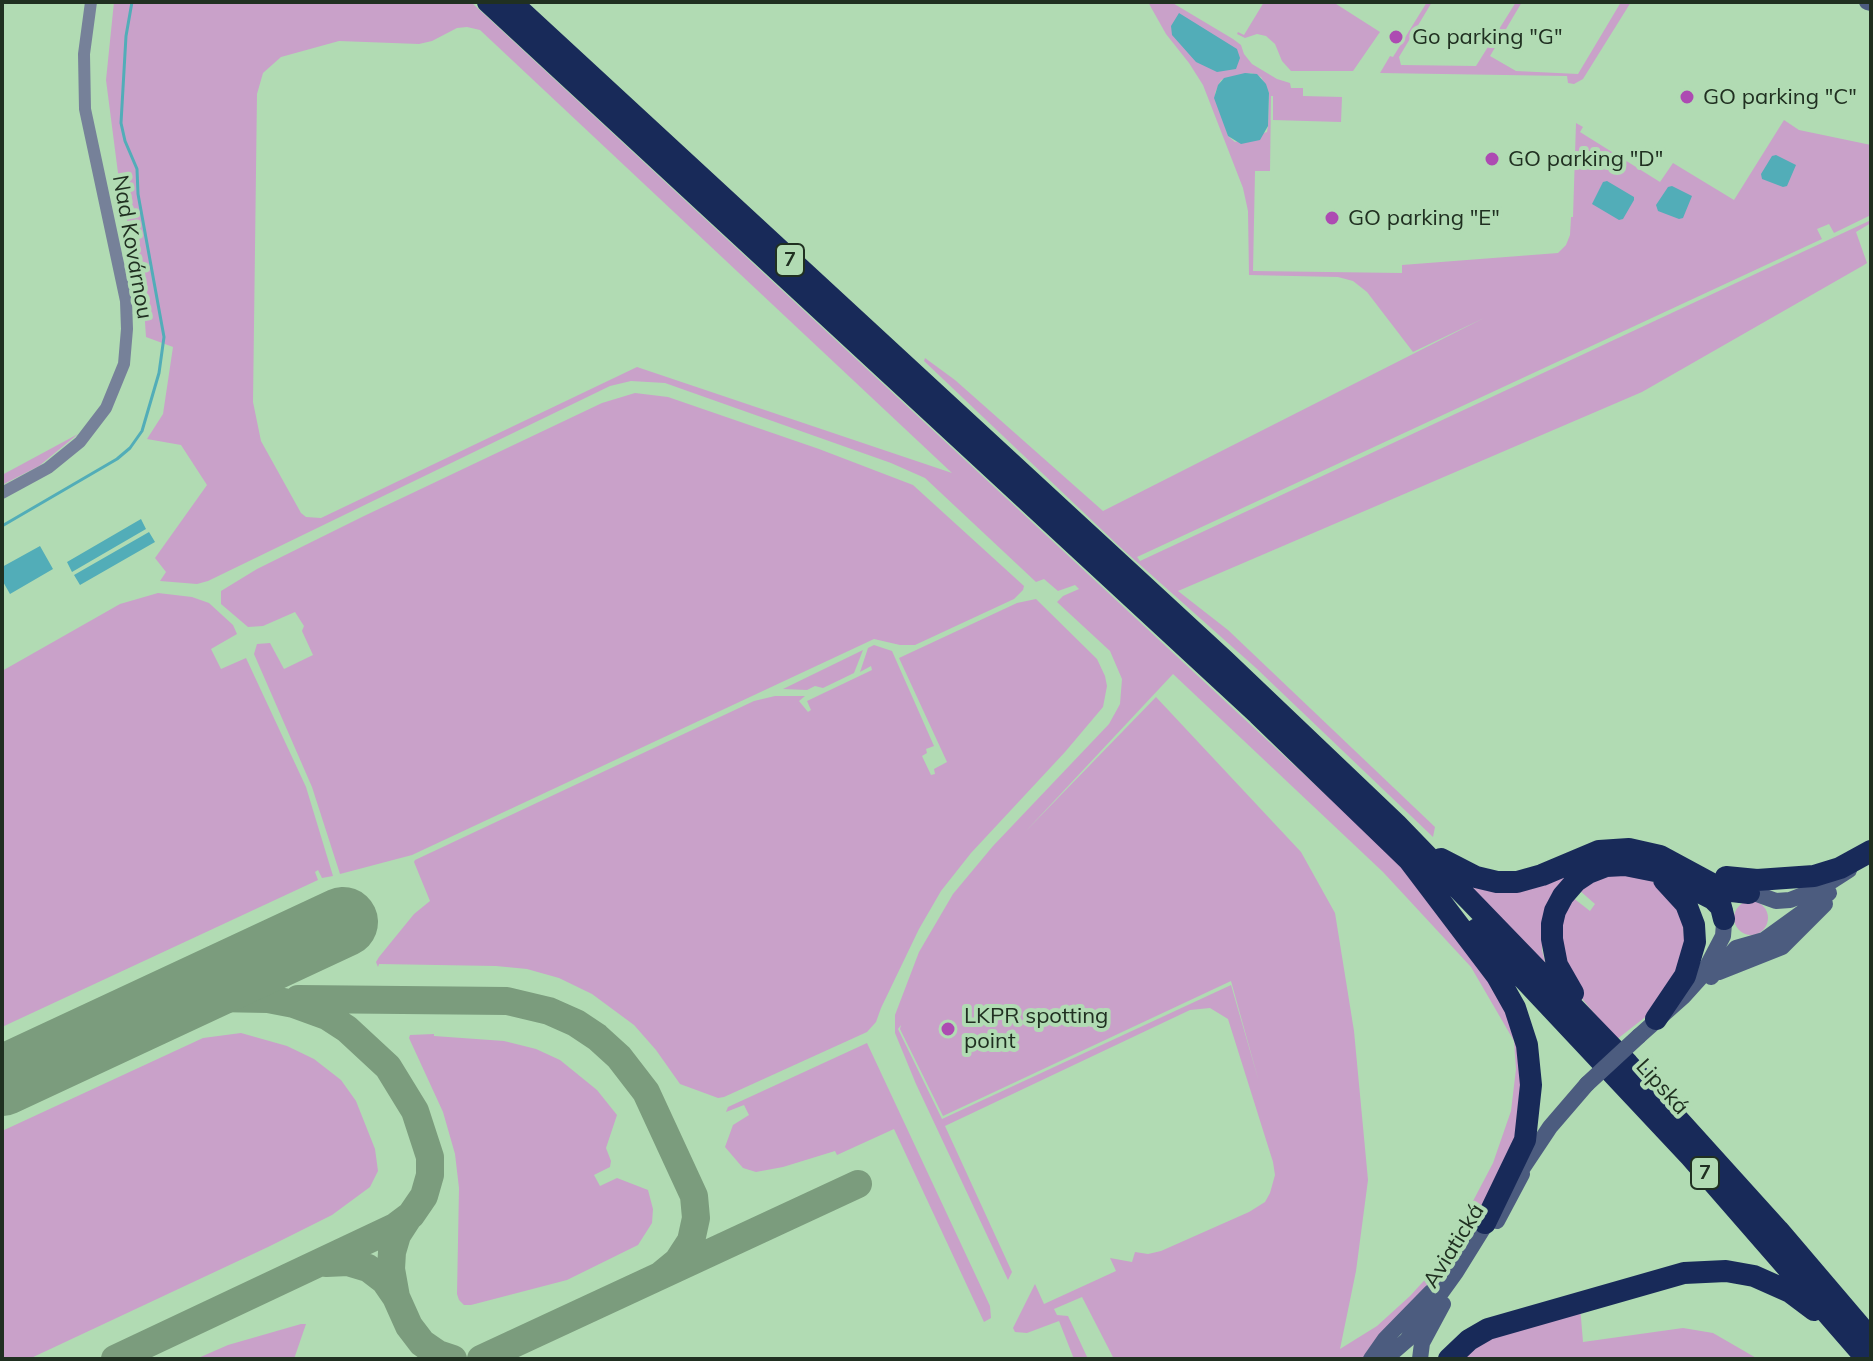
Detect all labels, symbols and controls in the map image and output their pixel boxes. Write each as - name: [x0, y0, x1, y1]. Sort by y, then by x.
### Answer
- place label: Go parking "G": [1412, 24, 1563, 50]
- marker: Go parking "G": [1387, 28, 1405, 46]
- place label: GO parking "C": [1703, 84, 1857, 110]
- marker: GO parking "C": [1678, 88, 1696, 106]
- place label: GO parking "D": [1508, 146, 1663, 172]
- marker: GO parking "D": [1483, 150, 1501, 168]
- street label: Nad Kovárnou: [106, 173, 158, 321]
- place label: GO parking "E": [1348, 205, 1500, 231]
- marker: GO parking "E": [1323, 209, 1341, 227]
- road number: 7: [776, 244, 804, 276]
- place label: LKPR spotting point: [964, 1003, 1108, 1054]
- marker: LKPR spotting point: [939, 1020, 957, 1038]
- street label: Lipská: [1630, 1054, 1694, 1120]
- road number: 7: [1691, 1157, 1719, 1189]
- street label: Aviatická: [1418, 1199, 1490, 1293]

